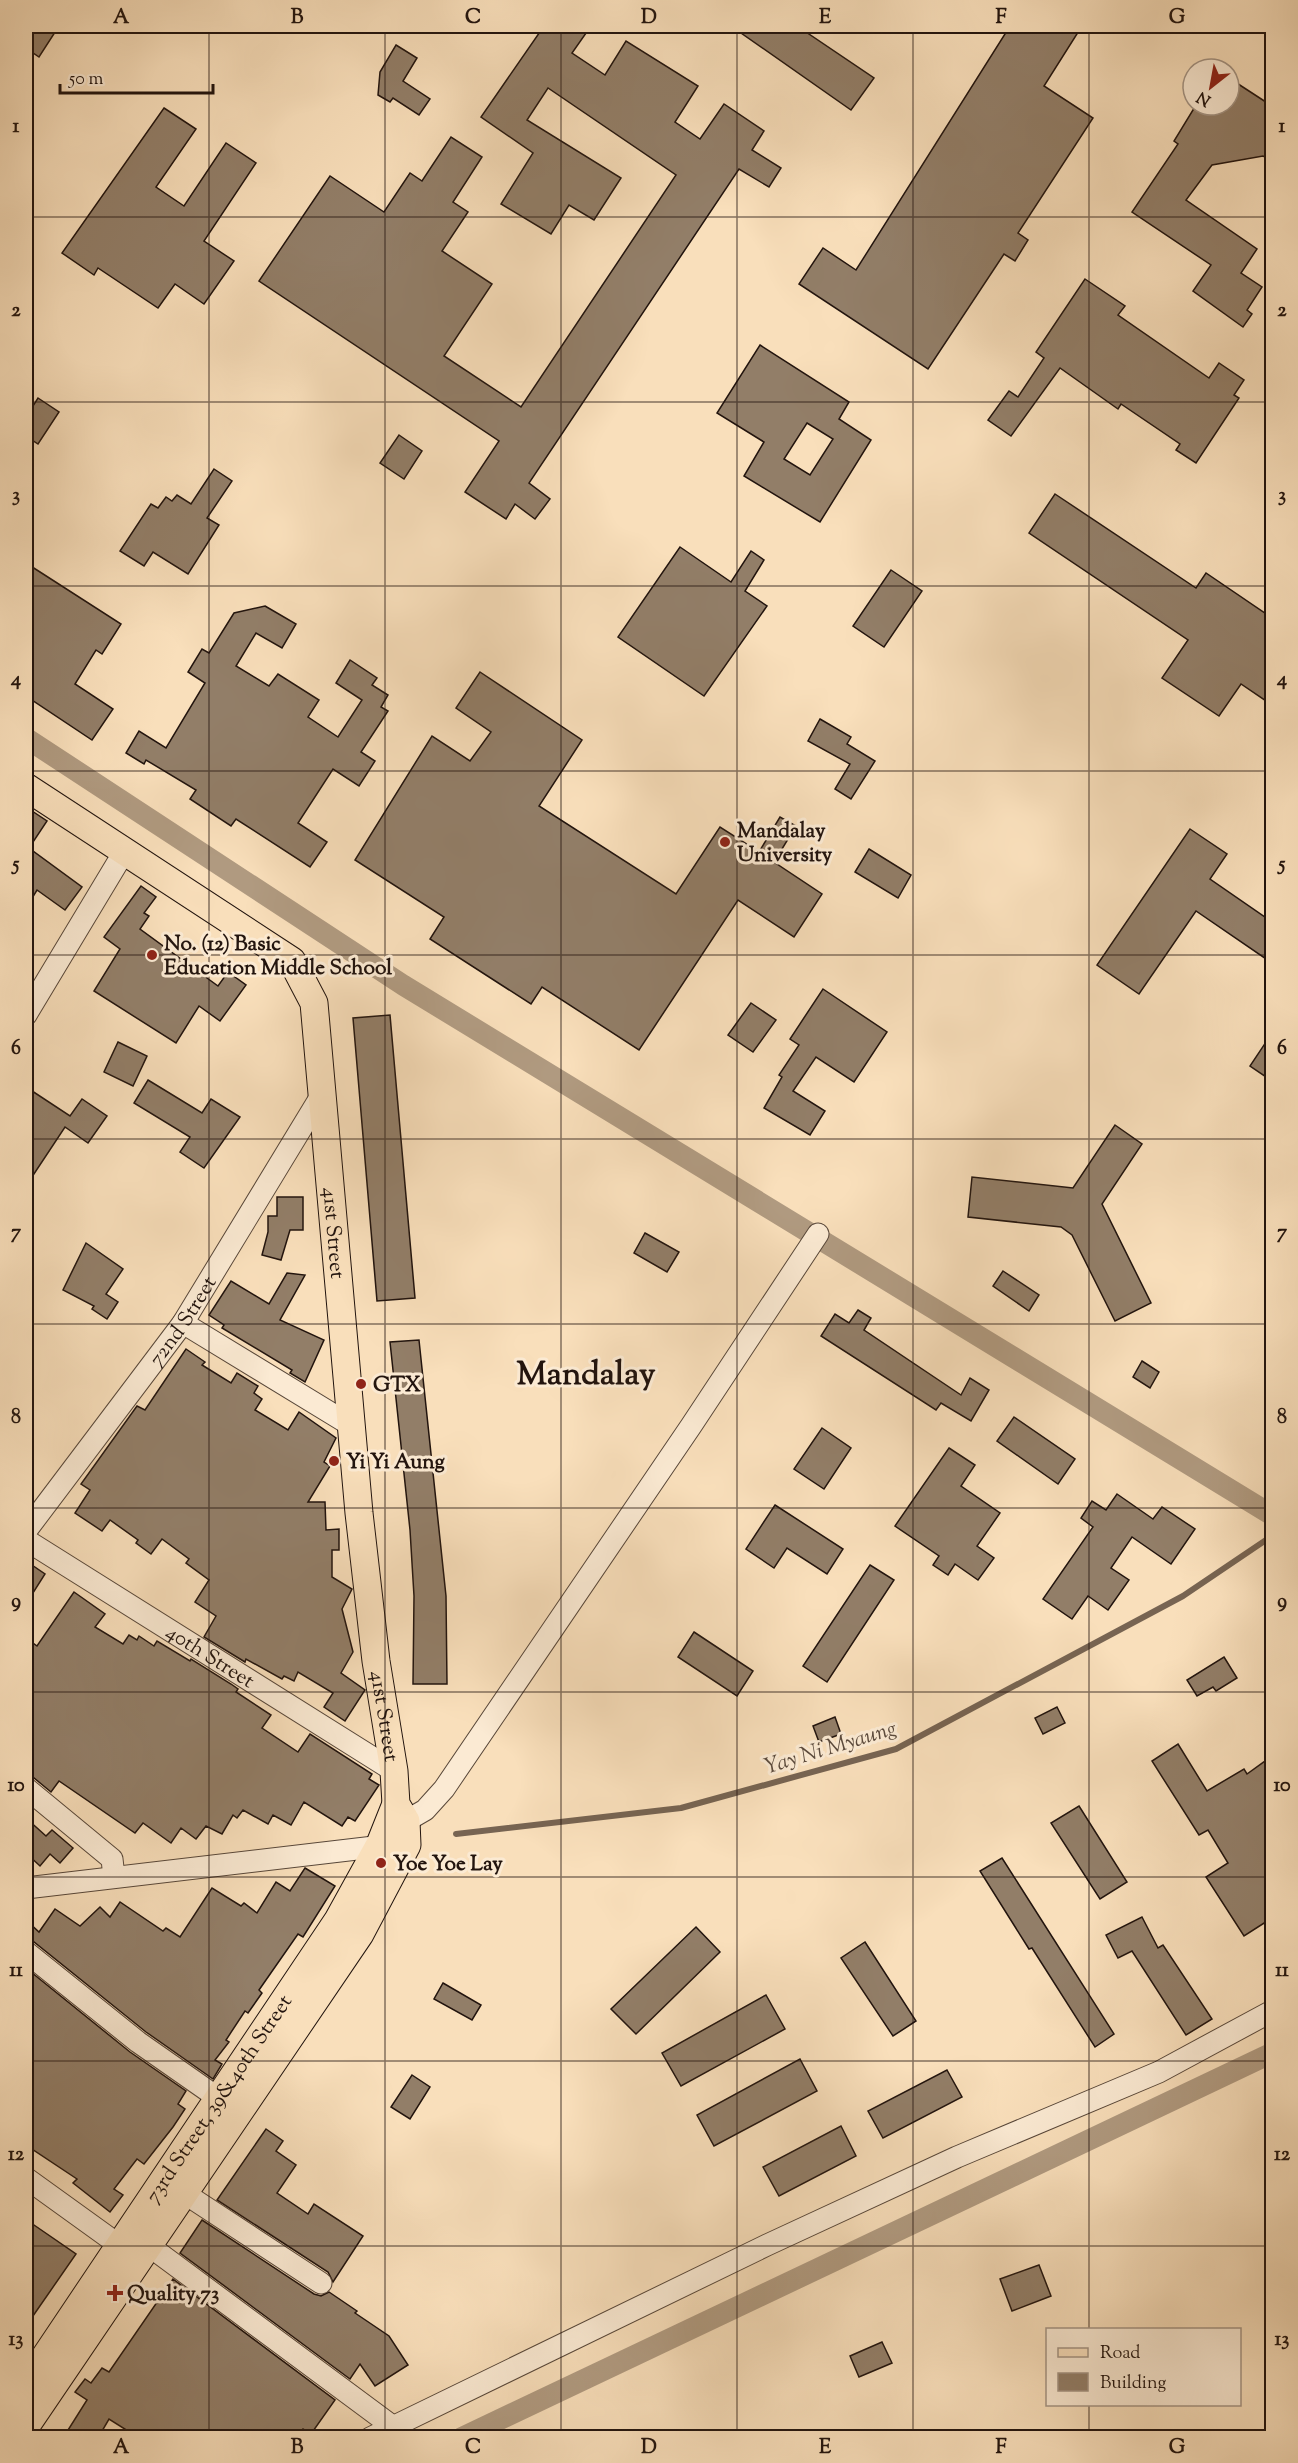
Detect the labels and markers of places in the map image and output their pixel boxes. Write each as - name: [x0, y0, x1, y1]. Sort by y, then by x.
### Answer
- place label: Mandalay University: [737, 817, 833, 871]
- marker: Mandalay University: [718, 835, 732, 849]
- place label: No. (12) Basic Education Middle School: [164, 930, 392, 984]
- marker: No. (12) Basic Education Middle School: [145, 948, 159, 962]
- place label: GTX: [373, 1371, 421, 1401]
- marker: GTX: [354, 1377, 368, 1391]
- place label: Yi Yi Aung: [346, 1448, 446, 1478]
- marker: Yi Yi Aung: [327, 1454, 341, 1468]
- place label: Yoe Yoe Lay: [393, 1850, 503, 1880]
- marker: Yoe Yoe Lay: [374, 1856, 388, 1870]
- place label: Quality 73: [127, 2280, 219, 2310]
- marker: Quality 73: [108, 2286, 122, 2300]

